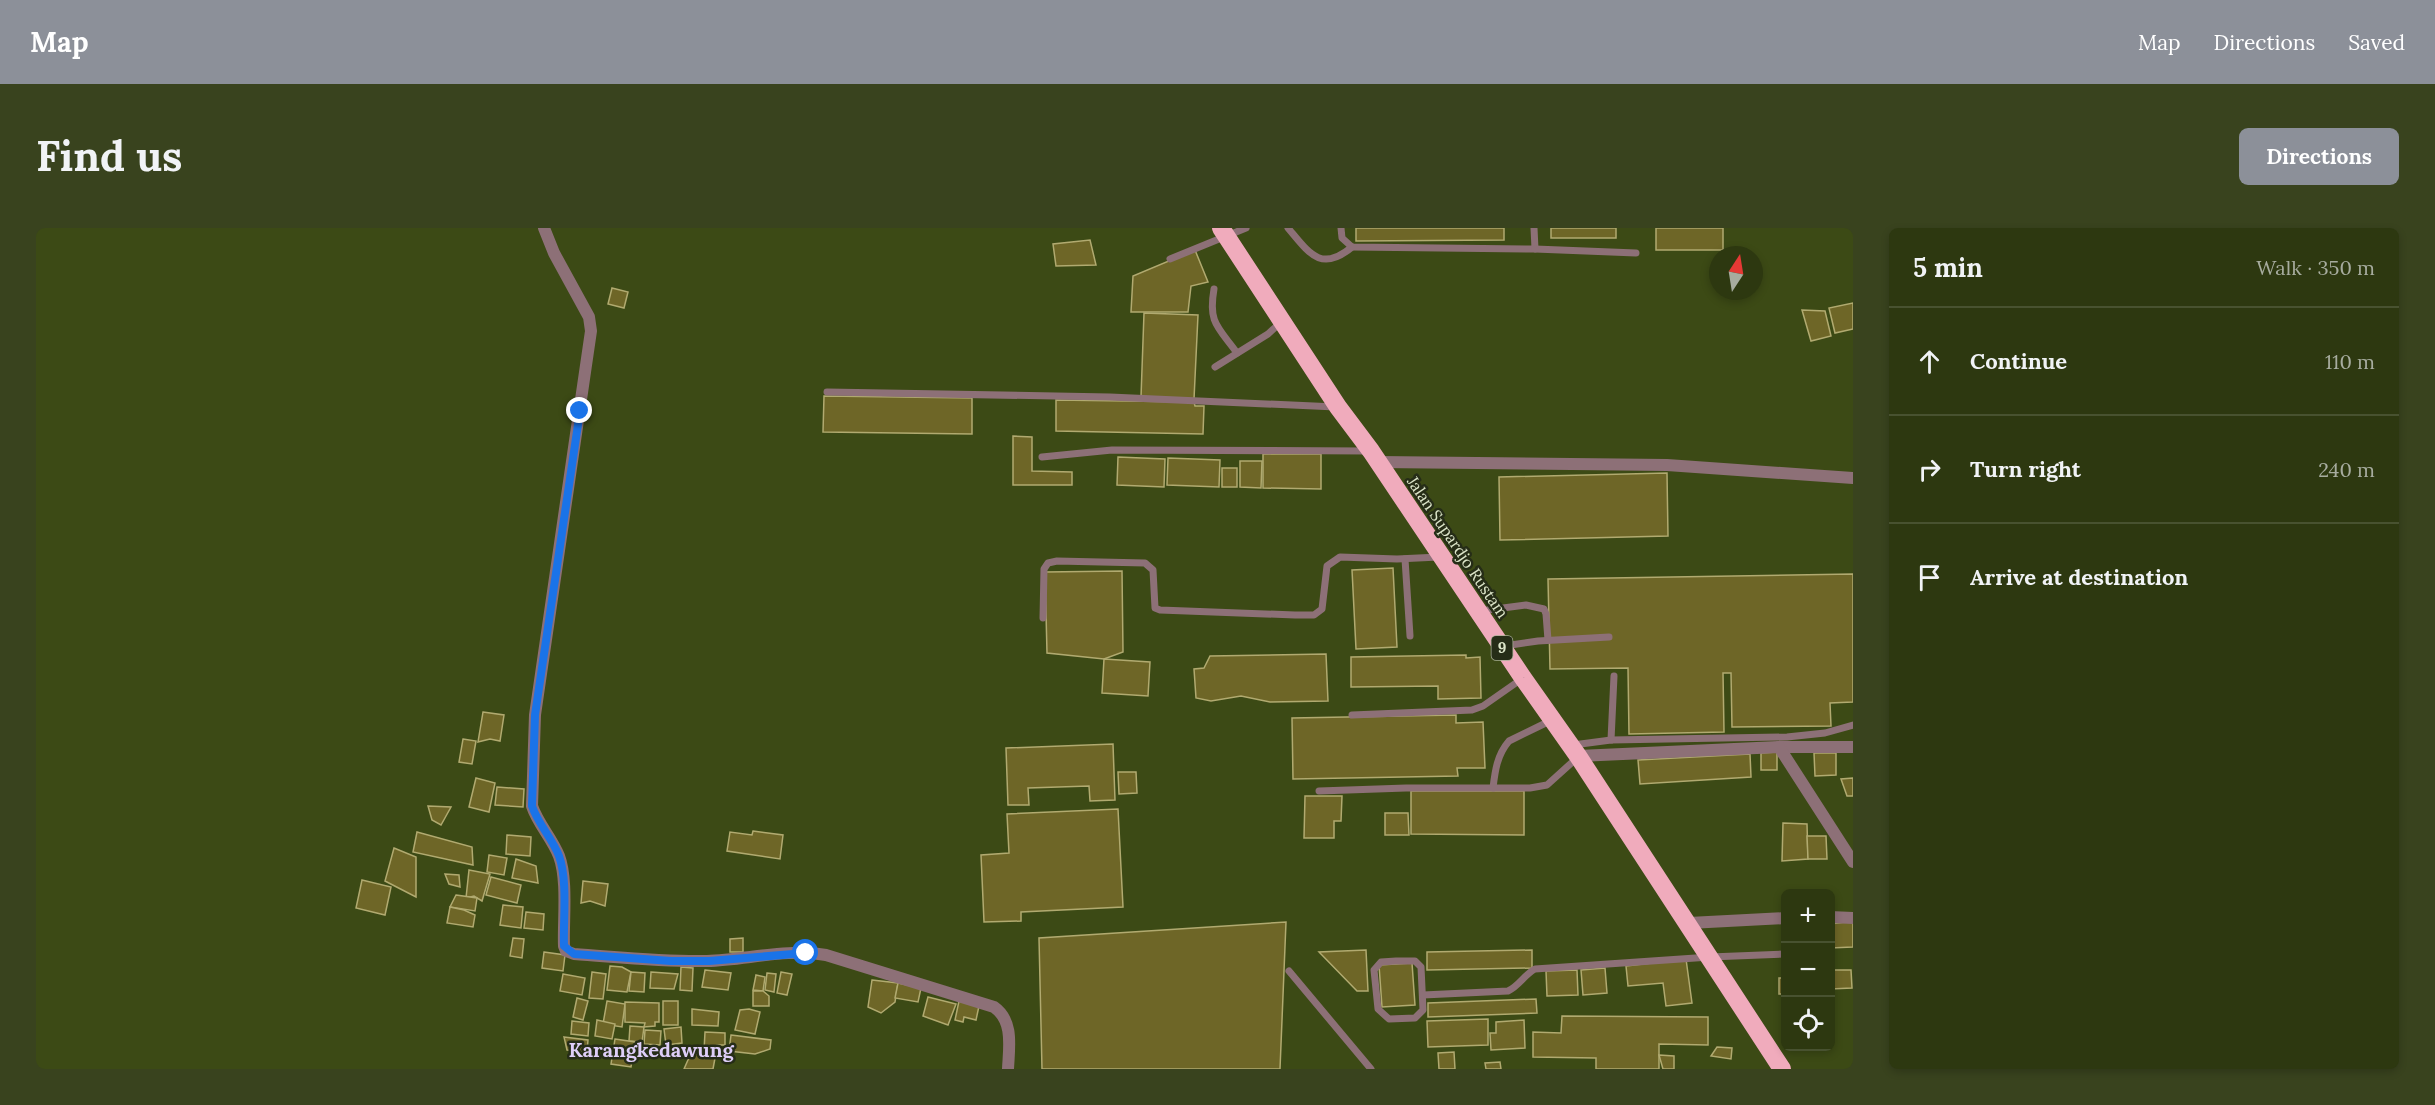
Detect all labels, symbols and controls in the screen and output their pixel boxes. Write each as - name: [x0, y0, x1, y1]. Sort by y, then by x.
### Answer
- text: Map: [30, 24, 89, 60]
- text: Map: [2138, 29, 2181, 56]
- text: Directions: [2214, 29, 2315, 56]
- text: Saved: [2348, 29, 2405, 56]
- button: Directions: [2239, 128, 2399, 185]
- text: Find us: [36, 129, 182, 183]
- north arrow: [1709, 246, 1763, 300]
- text: 5 min: [1913, 251, 1983, 284]
- text: Walk · 350 m: [2256, 255, 2375, 280]
- icon: ahead: [1913, 345, 1946, 378]
- text: Continue: [1970, 347, 2067, 375]
- text: 110 m: [2325, 349, 2375, 374]
- route end: [566, 397, 592, 423]
- icon: right: [1913, 453, 1946, 486]
- text: Turn right: [1970, 455, 2081, 483]
- text: 240 m: [2318, 457, 2375, 482]
- street label: Jalan Supardjo Rustam: [1403, 471, 1513, 622]
- icon: arrive: [1913, 561, 1946, 594]
- text: Arrive at destination: [1970, 563, 2188, 591]
- road number: 9: [1492, 636, 1512, 660]
- map controls: [1781, 889, 1835, 1051]
- button: +: [1781, 889, 1835, 943]
- route start: [792, 939, 818, 965]
- button: −: [1781, 943, 1835, 997]
- button: locate: [1781, 997, 1835, 1051]
- district label: Karangkedawung: [568, 1037, 734, 1062]

